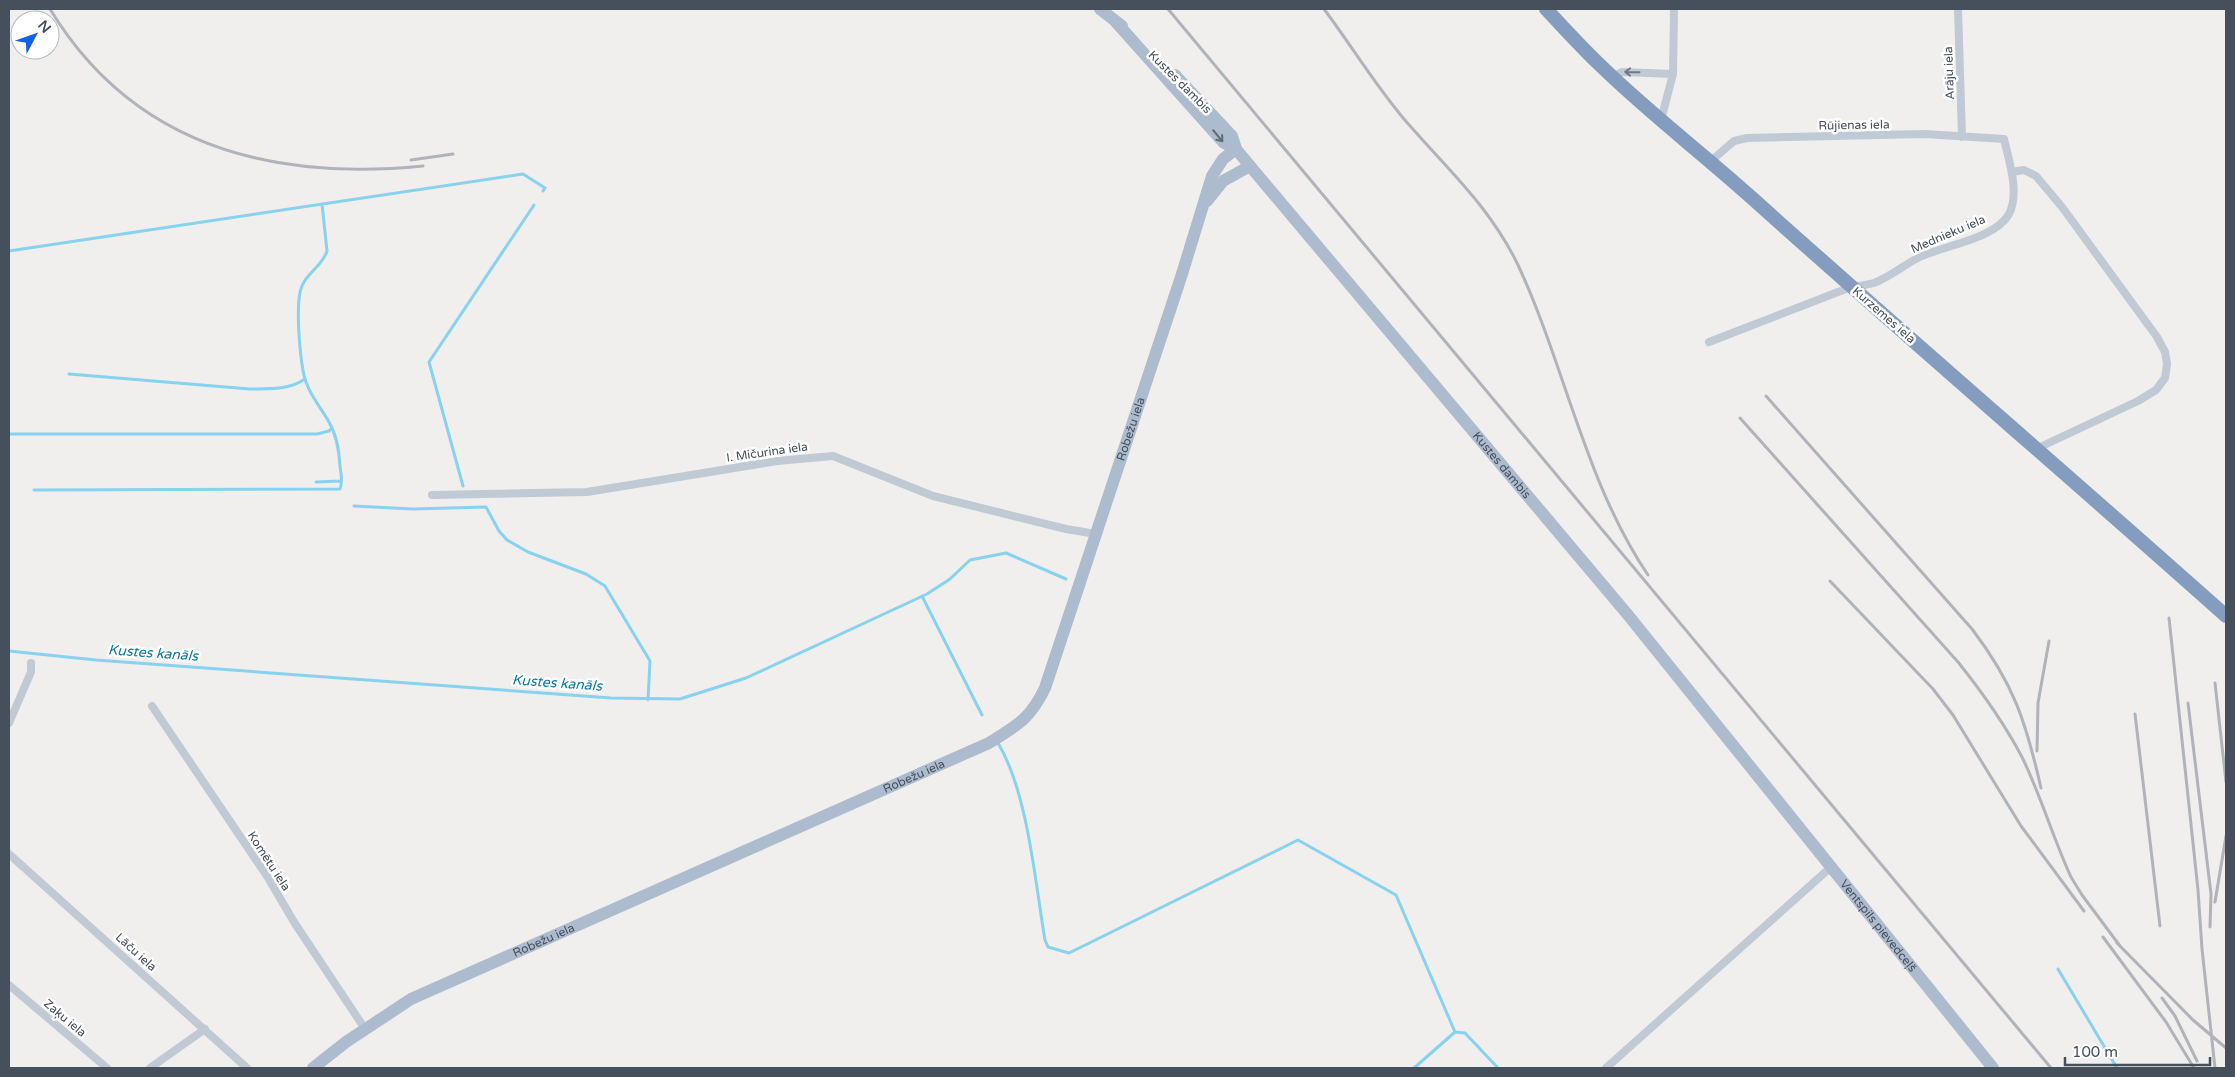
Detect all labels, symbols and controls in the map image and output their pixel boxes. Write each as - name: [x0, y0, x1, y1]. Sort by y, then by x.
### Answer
- north arrow: [10, 10, 60, 60]
- text: N: [34, 17, 55, 37]
- street label: Arāju iela: [1941, 46, 1957, 100]
- street label: Kustes dambis: [1146, 48, 1214, 116]
- one-way arrow: [1624, 67, 1640, 77]
- street label: Rūjienas iela: [1818, 117, 1890, 133]
- one-way arrow: [1212, 129, 1223, 142]
- street label: Mednieku iela: [1909, 212, 1987, 256]
- street label: Kurzemes iela: [1850, 284, 1918, 346]
- street label: Robežu iela: [1114, 395, 1148, 463]
- street label: Kustes dambis: [1470, 429, 1534, 502]
- street label: I. Mičurina iela: [725, 439, 809, 465]
- water label: Kustes kanāls: [107, 641, 200, 665]
- water label: Kustes kanāls: [511, 671, 604, 695]
- street label: Robežu iela: [881, 756, 947, 796]
- street label: Komētu iela: [245, 829, 293, 893]
- street label: Ventspils pievedceļš: [1837, 877, 1920, 975]
- street label: Robežu iela: [511, 920, 577, 960]
- street label: Lāču iela: [113, 930, 159, 974]
- street label: Zaķu iela: [41, 996, 89, 1040]
- scale bar: [2065, 1034, 2210, 1066]
- text: 100 m: [2072, 1043, 2118, 1061]

